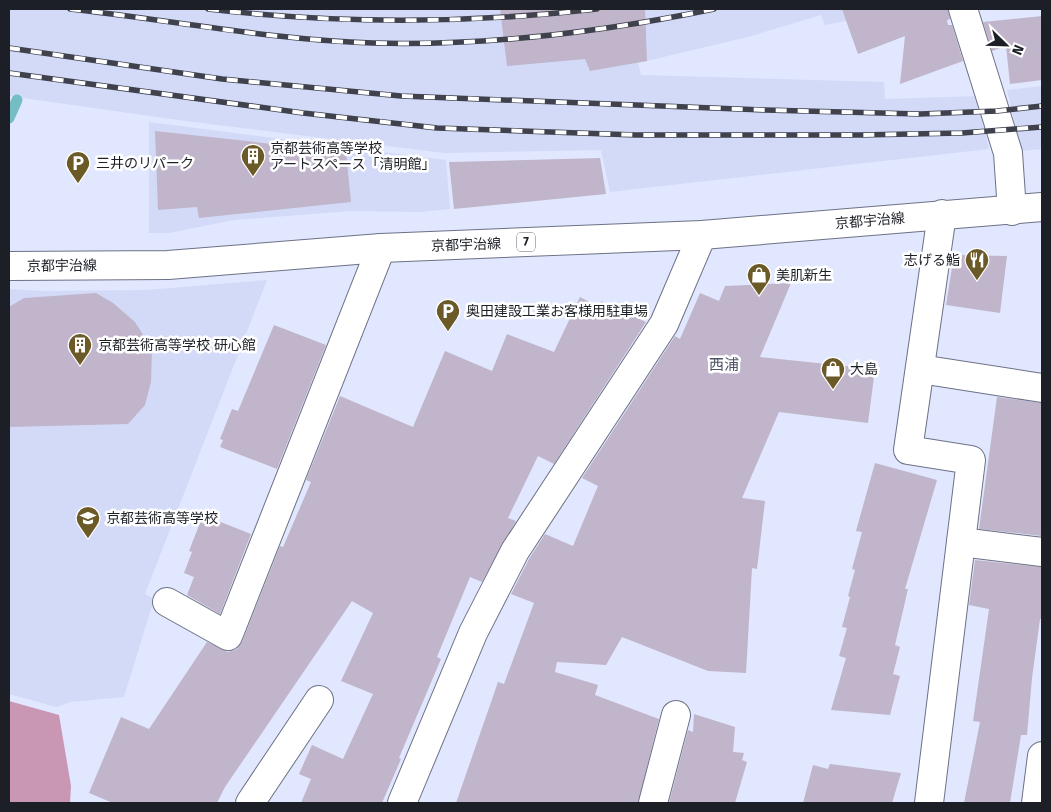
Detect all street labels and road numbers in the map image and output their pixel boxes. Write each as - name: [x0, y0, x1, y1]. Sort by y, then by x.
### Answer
- street label: 京都宇治線: [834, 209, 906, 233]
- road number: 7: [517, 232, 535, 252]
- street label: 京都宇治線: [431, 235, 501, 255]
- street label: 京都宇治線: [27, 257, 97, 275]

